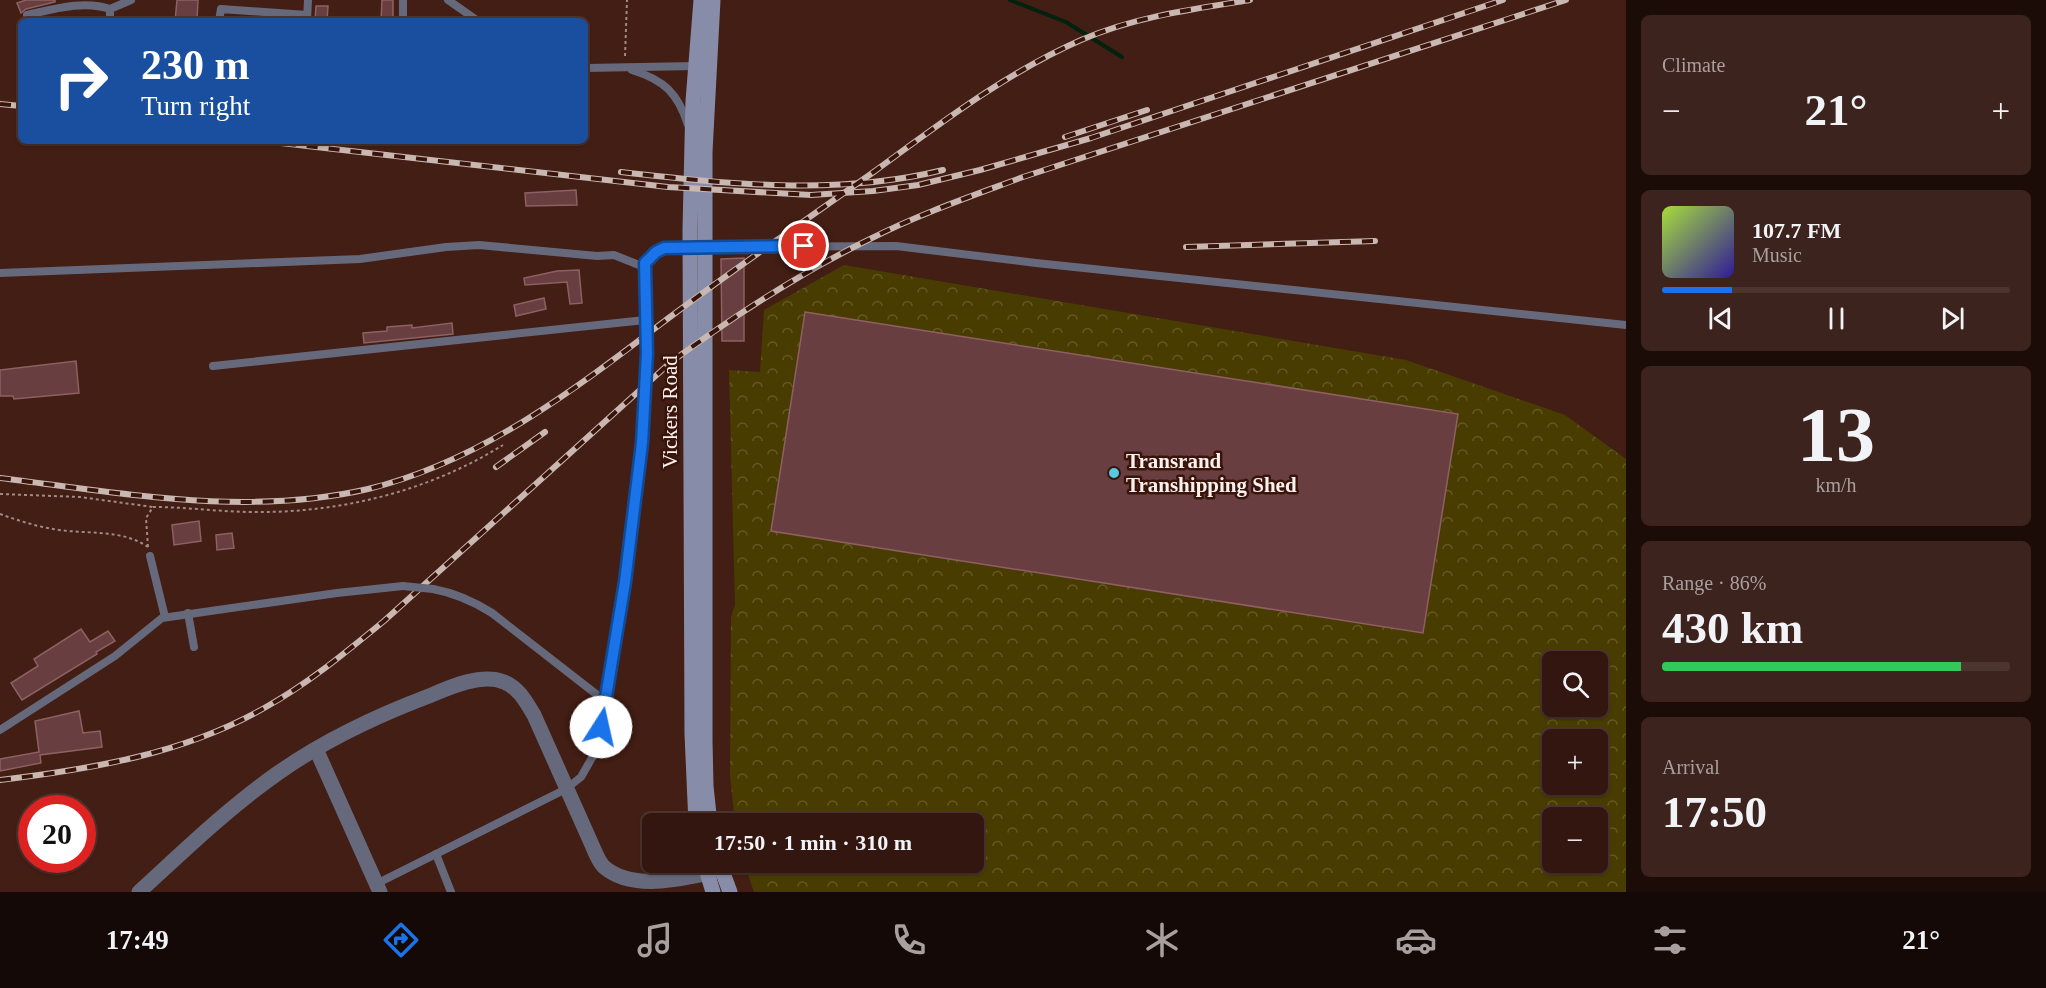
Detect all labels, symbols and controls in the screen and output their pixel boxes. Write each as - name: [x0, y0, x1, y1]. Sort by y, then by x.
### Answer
- icon: right: [42, 42, 120, 120]
- text: 230 m: [141, 42, 250, 88]
- text: Climate: [1662, 54, 1725, 76]
- text: 21°: [1805, 85, 1868, 135]
- text: Turn right: [141, 91, 250, 121]
- text: −: [1662, 93, 1681, 129]
- text: +: [1991, 93, 2010, 129]
- text: 107.7 FM: [1752, 218, 1841, 243]
- pin: [778, 220, 829, 271]
- icon: arrive: [787, 229, 820, 262]
- text: Music: [1752, 244, 1802, 266]
- icon: previous: [1704, 302, 1737, 335]
- icon: pause: [1820, 302, 1853, 335]
- icon: next: [1936, 302, 1969, 335]
- street label: Vickers Road: [658, 355, 682, 469]
- text: 13: [1797, 391, 1875, 478]
- place label: Transrand Transhipping Shed: [1126, 449, 1297, 497]
- marker: Transrand Transhipping Shed: [1107, 466, 1121, 480]
- text: km/h: [1815, 474, 1857, 496]
- text: Range · 86%: [1662, 572, 1766, 594]
- text: 430 km: [1662, 603, 1803, 653]
- map controls: [1542, 651, 1608, 873]
- button: search: [1542, 651, 1608, 717]
- position arrow: [569, 695, 633, 759]
- button: +: [1542, 729, 1608, 795]
- text: Arrival: [1662, 756, 1720, 778]
- text: 17:50: [1662, 787, 1767, 837]
- speed limit sign: 20: [18, 795, 96, 873]
- button: −: [1542, 807, 1608, 873]
- text: 17:50 · 1 min · 310 m: [714, 830, 912, 855]
- icon: directions: [380, 919, 422, 961]
- icon: music: [634, 919, 676, 961]
- icon: phone: [888, 919, 930, 961]
- icon: climate: [1141, 919, 1183, 961]
- icon: car: [1395, 919, 1437, 961]
- icon: filters: [1649, 919, 1691, 961]
- text: 17:49: [106, 925, 169, 955]
- text: 21°: [1902, 925, 1940, 955]

